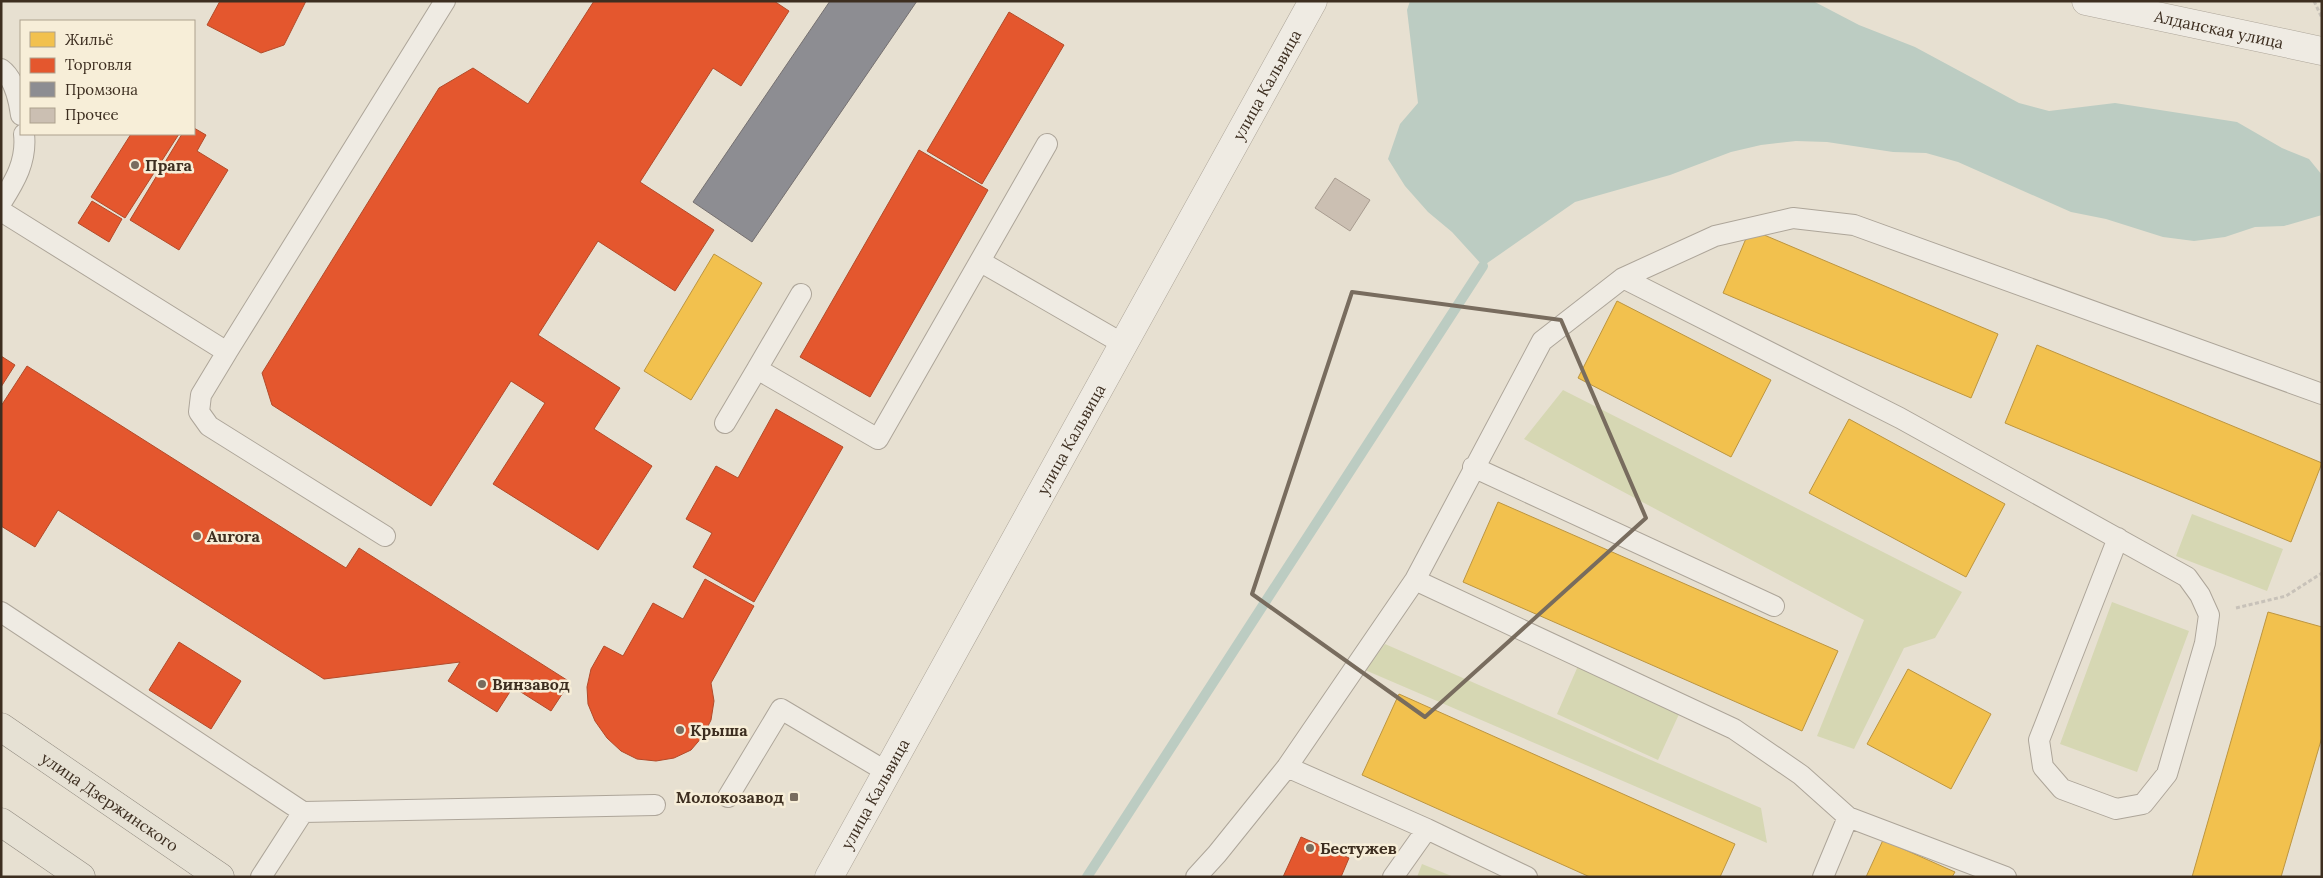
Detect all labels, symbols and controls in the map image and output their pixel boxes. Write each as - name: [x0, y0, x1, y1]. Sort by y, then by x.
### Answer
- street label: Алданская улица: [2152, 6, 2285, 53]
- legend: [20, 20, 195, 135]
- street label: улица Кальвица: [1228, 26, 1305, 144]
- text: Жильё: [65, 30, 113, 49]
- text: Торговля: [65, 55, 132, 74]
- text: Промзона: [65, 80, 138, 99]
- text: Прочее: [65, 105, 119, 124]
- place label: Прага: [145, 155, 193, 175]
- marker: Прага: [129, 159, 141, 171]
- street label: улица Кальвица: [1032, 380, 1109, 498]
- place label: Aurora: [207, 526, 260, 546]
- marker: Aurora: [191, 530, 203, 542]
- place label: Винзавод: [492, 674, 570, 694]
- marker: Винзавод: [476, 678, 488, 690]
- place label: Крыша: [690, 720, 748, 740]
- marker: Крыша: [674, 724, 686, 736]
- street label: улица Кальвица: [836, 735, 914, 853]
- street label: улица Дзержинского: [37, 748, 182, 856]
- place label: Молокозавод: [676, 787, 784, 807]
- marker: Молокозавод: [788, 791, 800, 803]
- place label: Бестужев: [1320, 838, 1397, 858]
- marker: Бестужев: [1304, 842, 1316, 854]

